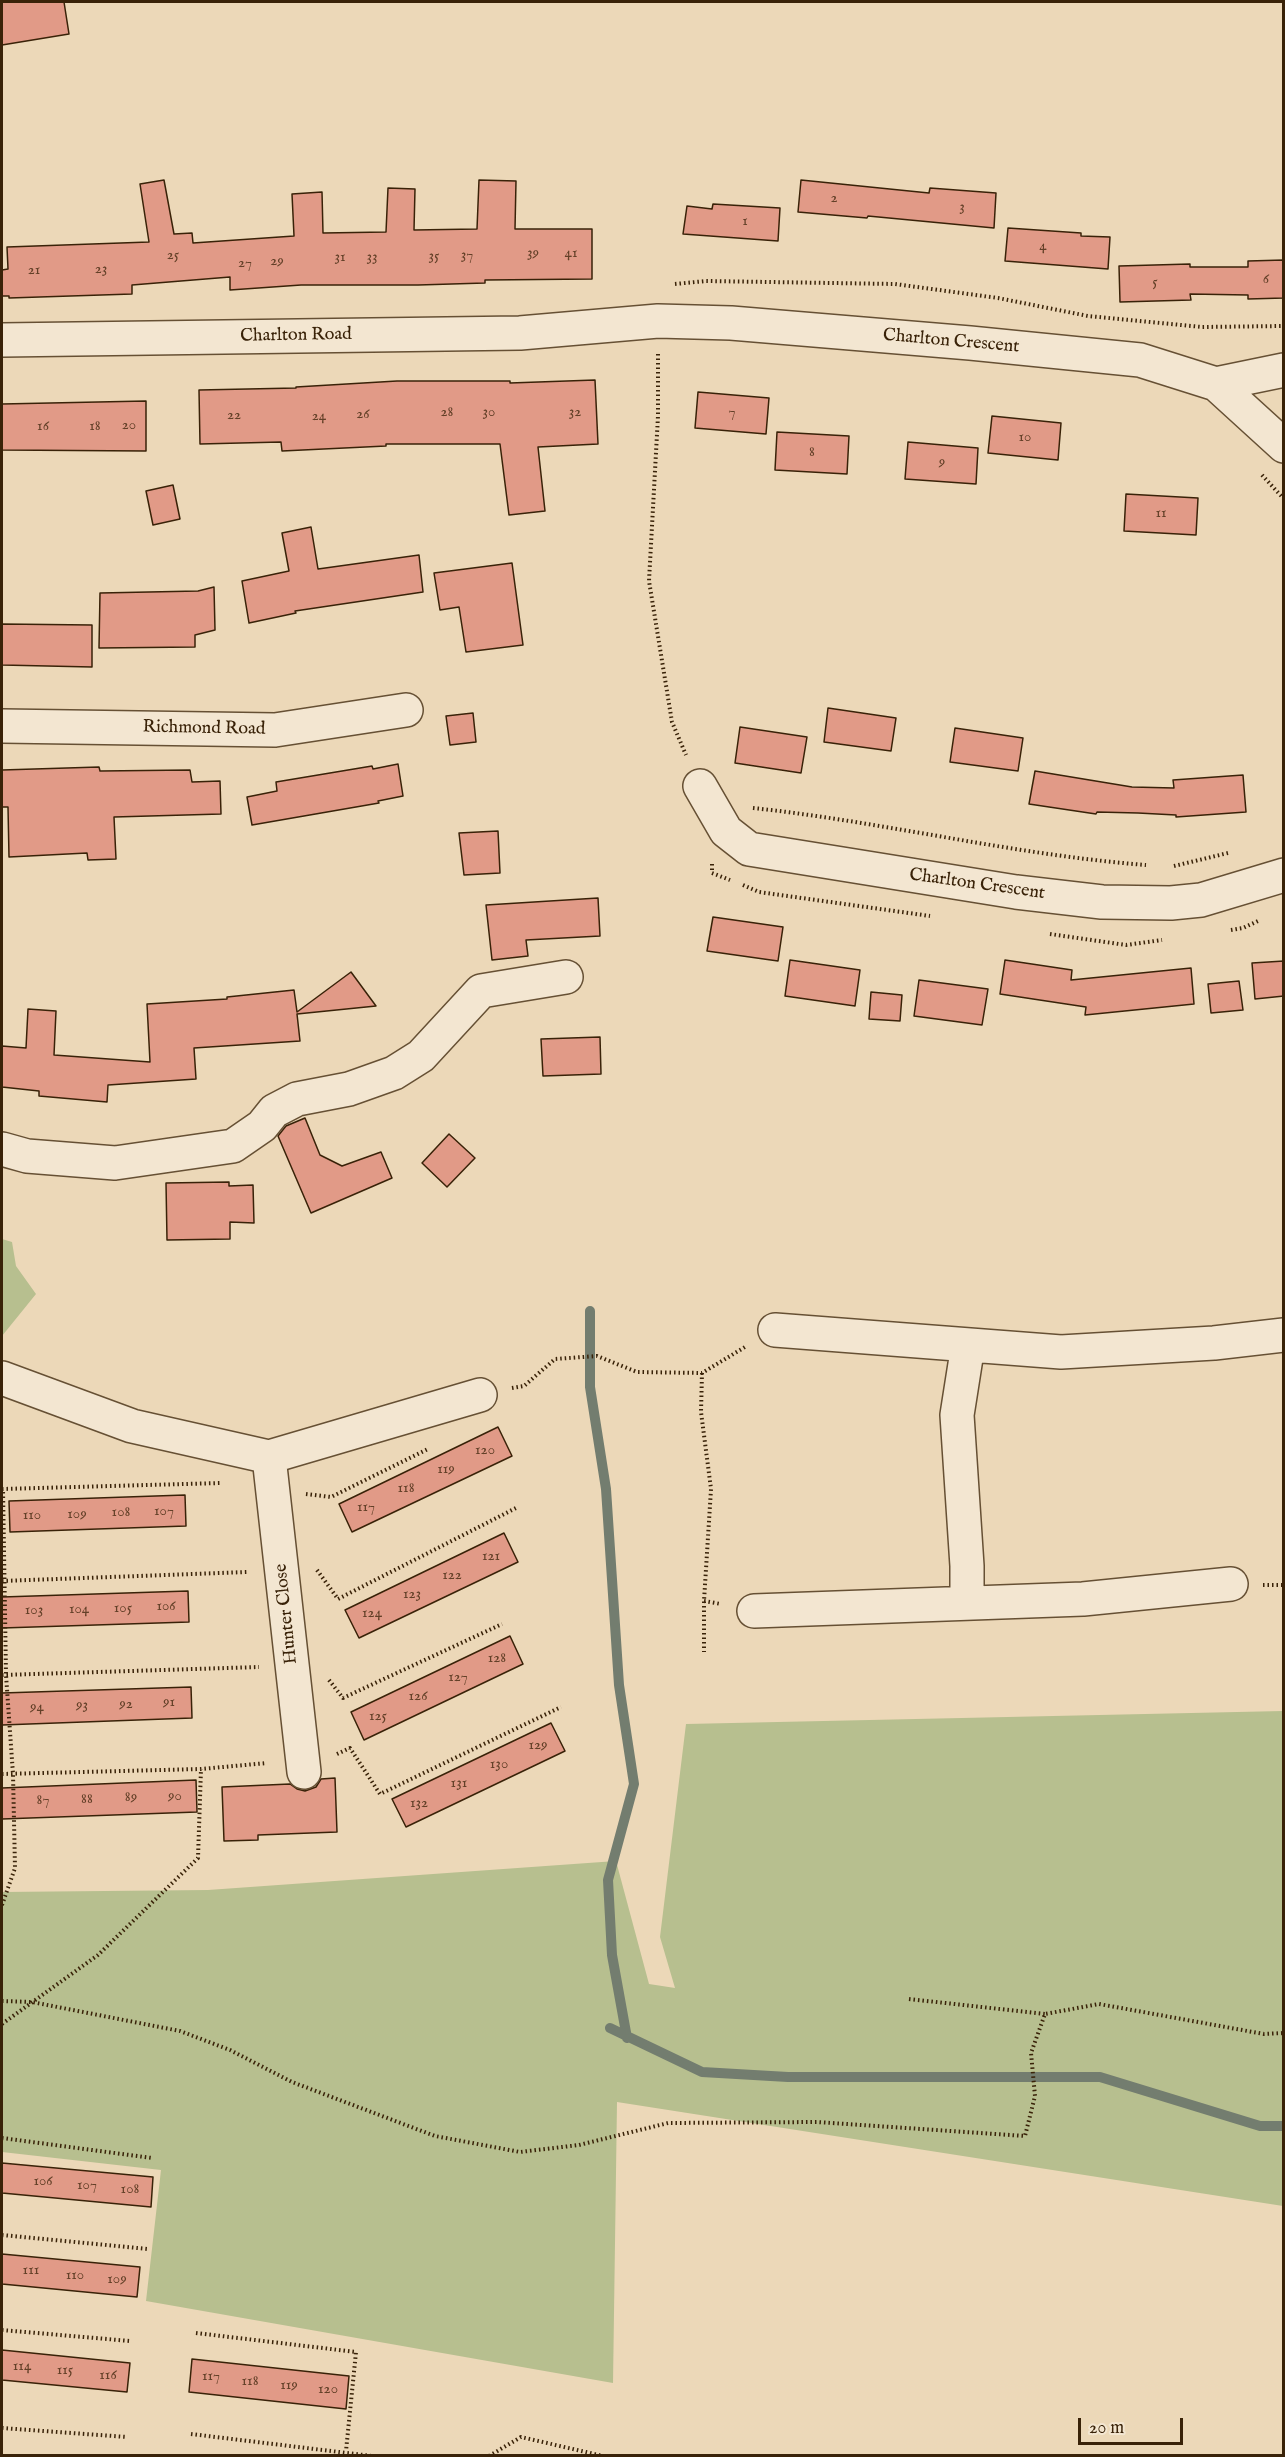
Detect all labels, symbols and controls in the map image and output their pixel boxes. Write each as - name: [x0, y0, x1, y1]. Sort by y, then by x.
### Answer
- house number: 2: [830, 190, 838, 208]
- house number: 3: [959, 199, 965, 217]
- house number: 1: [742, 213, 748, 231]
- house number: 4: [1039, 238, 1047, 256]
- house number: 39: [527, 245, 539, 263]
- house number: 41: [565, 245, 577, 263]
- house number: 25: [167, 247, 179, 265]
- house number: 37: [461, 247, 473, 265]
- house number: 35: [428, 248, 440, 266]
- house number: 31: [334, 249, 346, 267]
- house number: 33: [366, 249, 378, 267]
- house number: 29: [270, 253, 284, 271]
- house number: 27: [238, 255, 252, 273]
- house number: 23: [95, 261, 107, 279]
- house number: 21: [28, 262, 40, 280]
- house number: 6: [1263, 271, 1269, 289]
- house number: 5: [1152, 274, 1158, 292]
- street label: Charlton Road: [240, 324, 352, 348]
- street label: Charlton Crescent: [882, 325, 1020, 359]
- house number: 28: [441, 404, 453, 422]
- house number: 30: [483, 404, 495, 422]
- house number: 32: [569, 404, 581, 422]
- house number: 7: [728, 404, 736, 422]
- house number: 26: [356, 406, 370, 424]
- house number: 22: [227, 407, 241, 425]
- house number: 24: [312, 408, 326, 426]
- house number: 20: [122, 417, 136, 435]
- house number: 16: [37, 418, 49, 436]
- house number: 18: [89, 418, 101, 436]
- house number: 10: [1019, 429, 1031, 447]
- house number: 8: [809, 444, 815, 462]
- house number: 9: [939, 454, 945, 472]
- house number: 11: [1155, 505, 1167, 523]
- street label: Richmond Road: [142, 717, 266, 741]
- street label: Charlton Crescent: [908, 865, 1046, 905]
- house number: 120: [475, 1442, 495, 1460]
- house number: 119: [437, 1461, 455, 1479]
- house number: 118: [397, 1480, 415, 1498]
- house number: 117: [357, 1499, 375, 1517]
- house number: 107: [154, 1503, 174, 1521]
- house number: 108: [112, 1504, 130, 1522]
- house number: 109: [67, 1506, 87, 1524]
- house number: 110: [23, 1507, 41, 1525]
- house number: 121: [482, 1548, 500, 1566]
- street label: Hunter Close: [271, 1563, 303, 1665]
- house number: 122: [442, 1567, 462, 1585]
- house number: 123: [403, 1586, 421, 1604]
- house number: 106: [156, 1598, 176, 1616]
- house number: 105: [114, 1600, 132, 1618]
- house number: 104: [69, 1601, 89, 1619]
- house number: 103: [25, 1602, 43, 1620]
- house number: 124: [362, 1605, 382, 1623]
- house number: 128: [488, 1650, 506, 1668]
- house number: 127: [448, 1669, 468, 1687]
- house number: 126: [409, 1688, 427, 1706]
- house number: 91: [163, 1694, 175, 1712]
- house number: 92: [119, 1696, 133, 1714]
- house number: 93: [76, 1697, 88, 1715]
- house number: 94: [30, 1699, 44, 1717]
- house number: 125: [369, 1708, 387, 1726]
- house number: 129: [528, 1737, 548, 1755]
- house number: 130: [490, 1756, 508, 1774]
- house number: 131: [451, 1775, 467, 1793]
- house number: 90: [168, 1788, 182, 1806]
- house number: 89: [125, 1789, 137, 1807]
- house number: 88: [81, 1791, 93, 1809]
- house number: 87: [37, 1792, 49, 1810]
- house number: 132: [410, 1795, 428, 1813]
- house number: 106: [33, 2173, 53, 2191]
- house number: 107: [77, 2177, 97, 2195]
- house number: 108: [121, 2181, 139, 2199]
- house number: 111: [23, 2262, 39, 2280]
- house number: 110: [66, 2267, 84, 2285]
- house number: 109: [107, 2271, 127, 2289]
- house number: 114: [13, 2358, 31, 2376]
- house number: 115: [57, 2362, 73, 2380]
- house number: 116: [99, 2367, 117, 2385]
- house number: 117: [202, 2368, 220, 2386]
- house number: 118: [241, 2373, 259, 2391]
- house number: 119: [280, 2377, 298, 2395]
- house number: 120: [318, 2381, 338, 2399]
- scale bar: [1081, 2406, 1186, 2444]
- text: 20 m: [1089, 2417, 1124, 2440]

